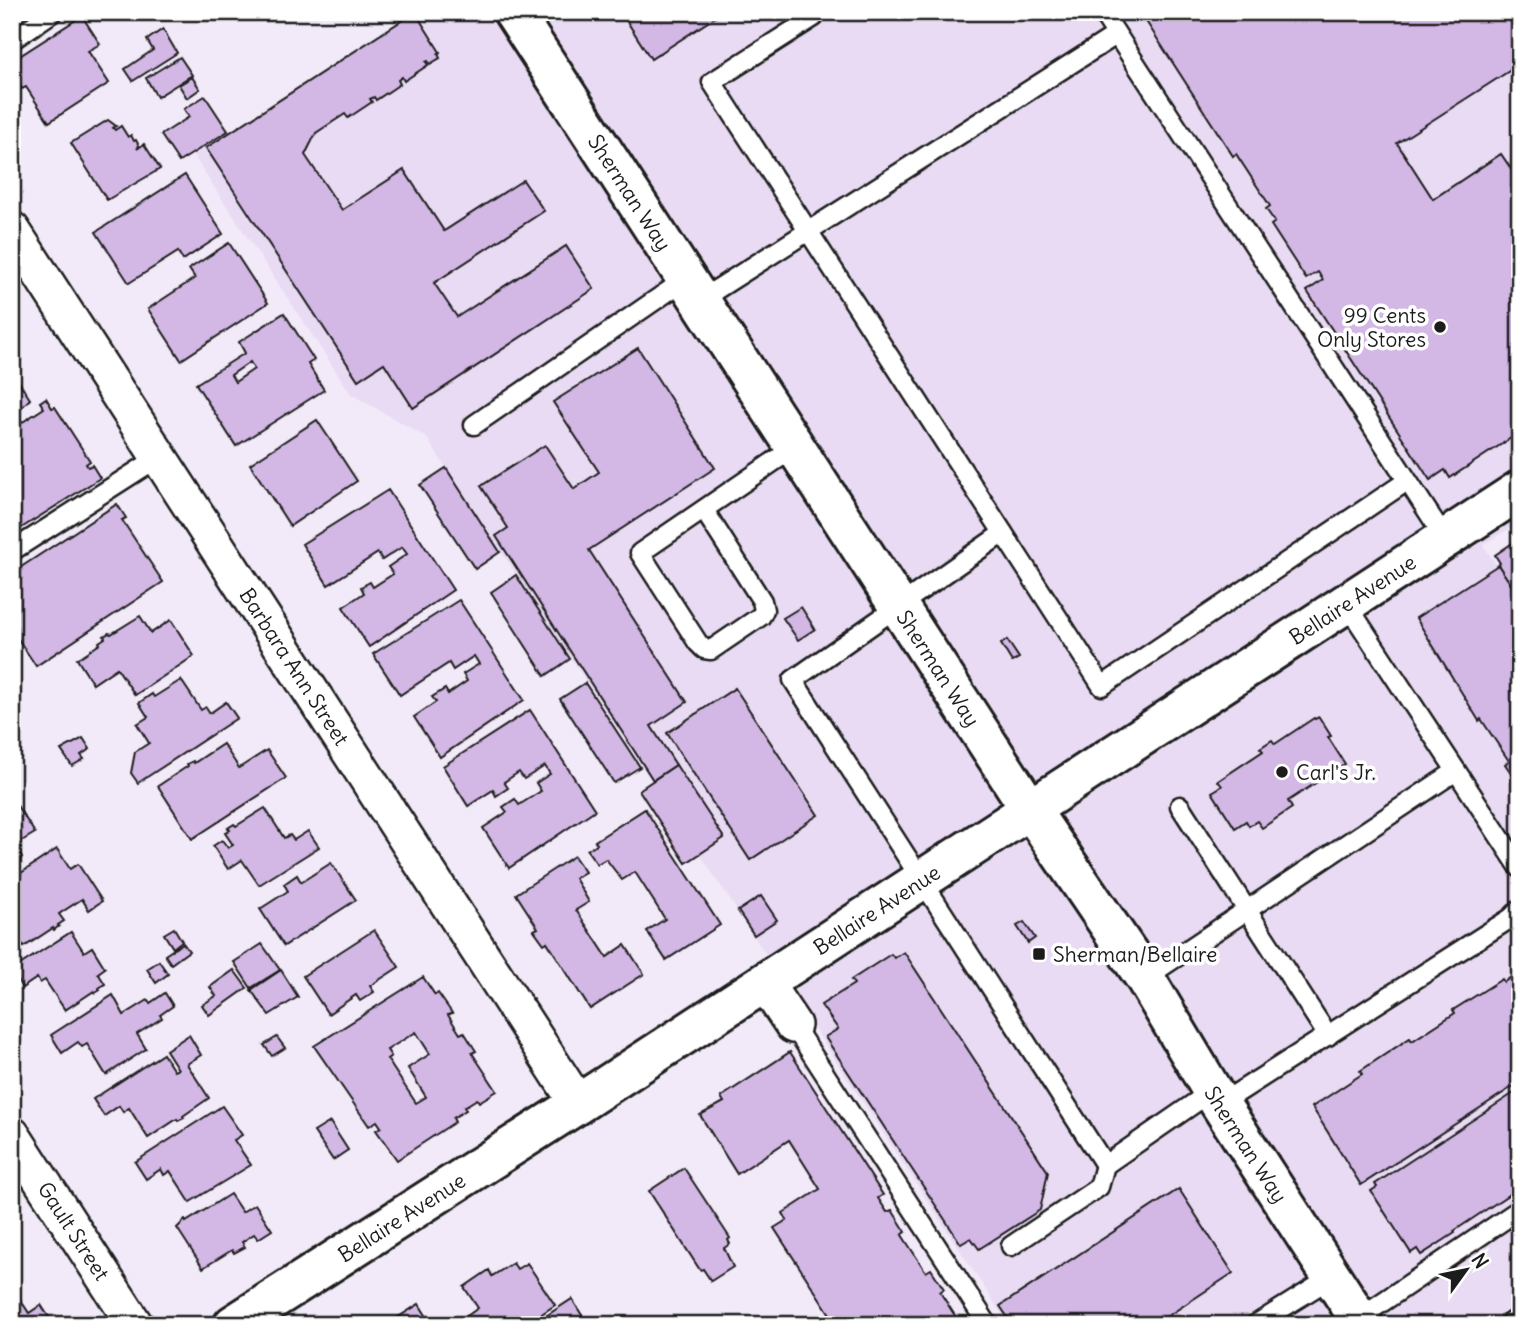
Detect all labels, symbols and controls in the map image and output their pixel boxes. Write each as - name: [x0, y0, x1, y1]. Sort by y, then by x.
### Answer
- street label: Sherman Way: [582, 129, 678, 256]
- place label: 99 Cents Only Stores: [1317, 302, 1426, 353]
- marker: 99 Cents Only Stores: [1432, 319, 1448, 335]
- street label: Bellaire Avenue: [1284, 548, 1421, 650]
- street label: Barbara Ann Street: [234, 583, 356, 750]
- street label: Sherman Way: [891, 605, 986, 731]
- place label: Carl's Jr.: [1296, 759, 1376, 786]
- marker: Carl's Jr.: [1274, 764, 1290, 780]
- street label: Bellaire Avenue: [808, 858, 945, 961]
- place label: Sherman/Bellaire: [1053, 941, 1217, 968]
- marker: Sherman/Bellaire: [1031, 946, 1047, 962]
- street label: Sherman Way: [1199, 1081, 1294, 1208]
- street label: Bellaire Avenue: [333, 1166, 470, 1268]
- street label: Gault Street: [32, 1176, 116, 1285]
- north arrow: [1430, 1236, 1500, 1306]
- text: N: [1467, 1249, 1494, 1273]

